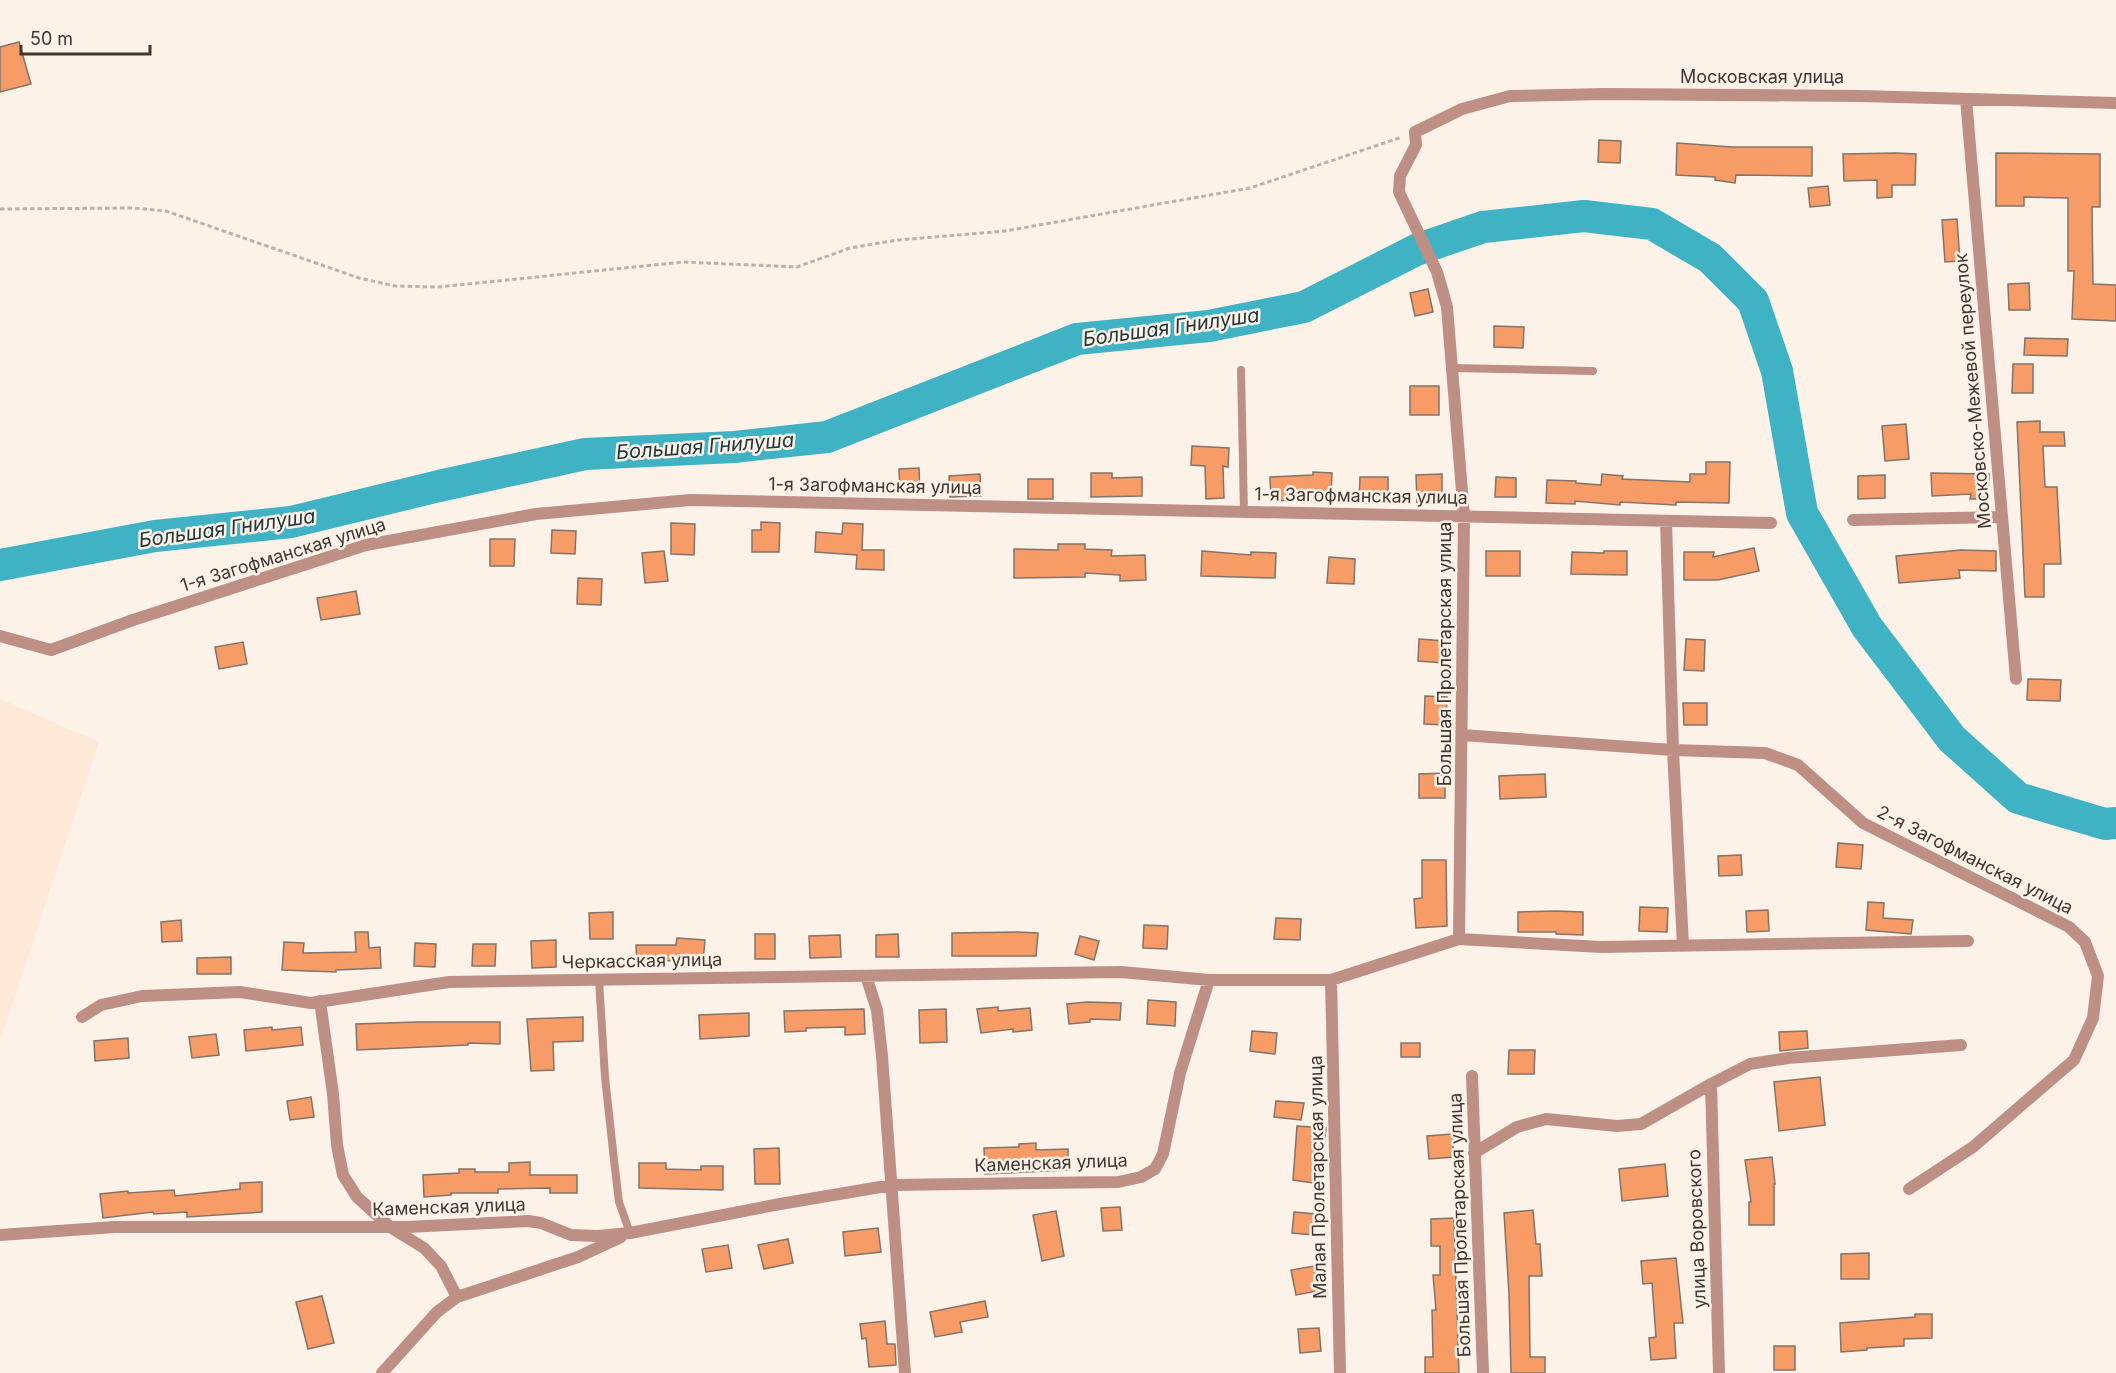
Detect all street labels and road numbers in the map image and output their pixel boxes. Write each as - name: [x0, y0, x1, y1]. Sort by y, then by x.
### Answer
- street label: Московская улица: [1680, 66, 1844, 87]
- street label: Московско-Межевой переулок: [1950, 252, 1995, 530]
- street label: 1-я Загофманская улица: [768, 473, 982, 498]
- street label: 1-я Загофманская улица: [1254, 483, 1468, 508]
- street label: 1-я Загофманская улица: [178, 513, 388, 596]
- street label: Большая Пролетарская улица: [1434, 522, 1455, 786]
- street label: 2-я Загофманская улица: [1874, 801, 2077, 918]
- street label: Черкасская улица: [562, 949, 722, 972]
- street label: Малая Пролетарская улица: [1305, 1055, 1330, 1299]
- street label: Большая Пролетарская улица: [1444, 1092, 1475, 1358]
- street label: Каменская улица: [974, 1149, 1128, 1176]
- street label: улица Воровского: [1683, 1149, 1710, 1309]
- street label: Каменская улица: [372, 1193, 526, 1220]

